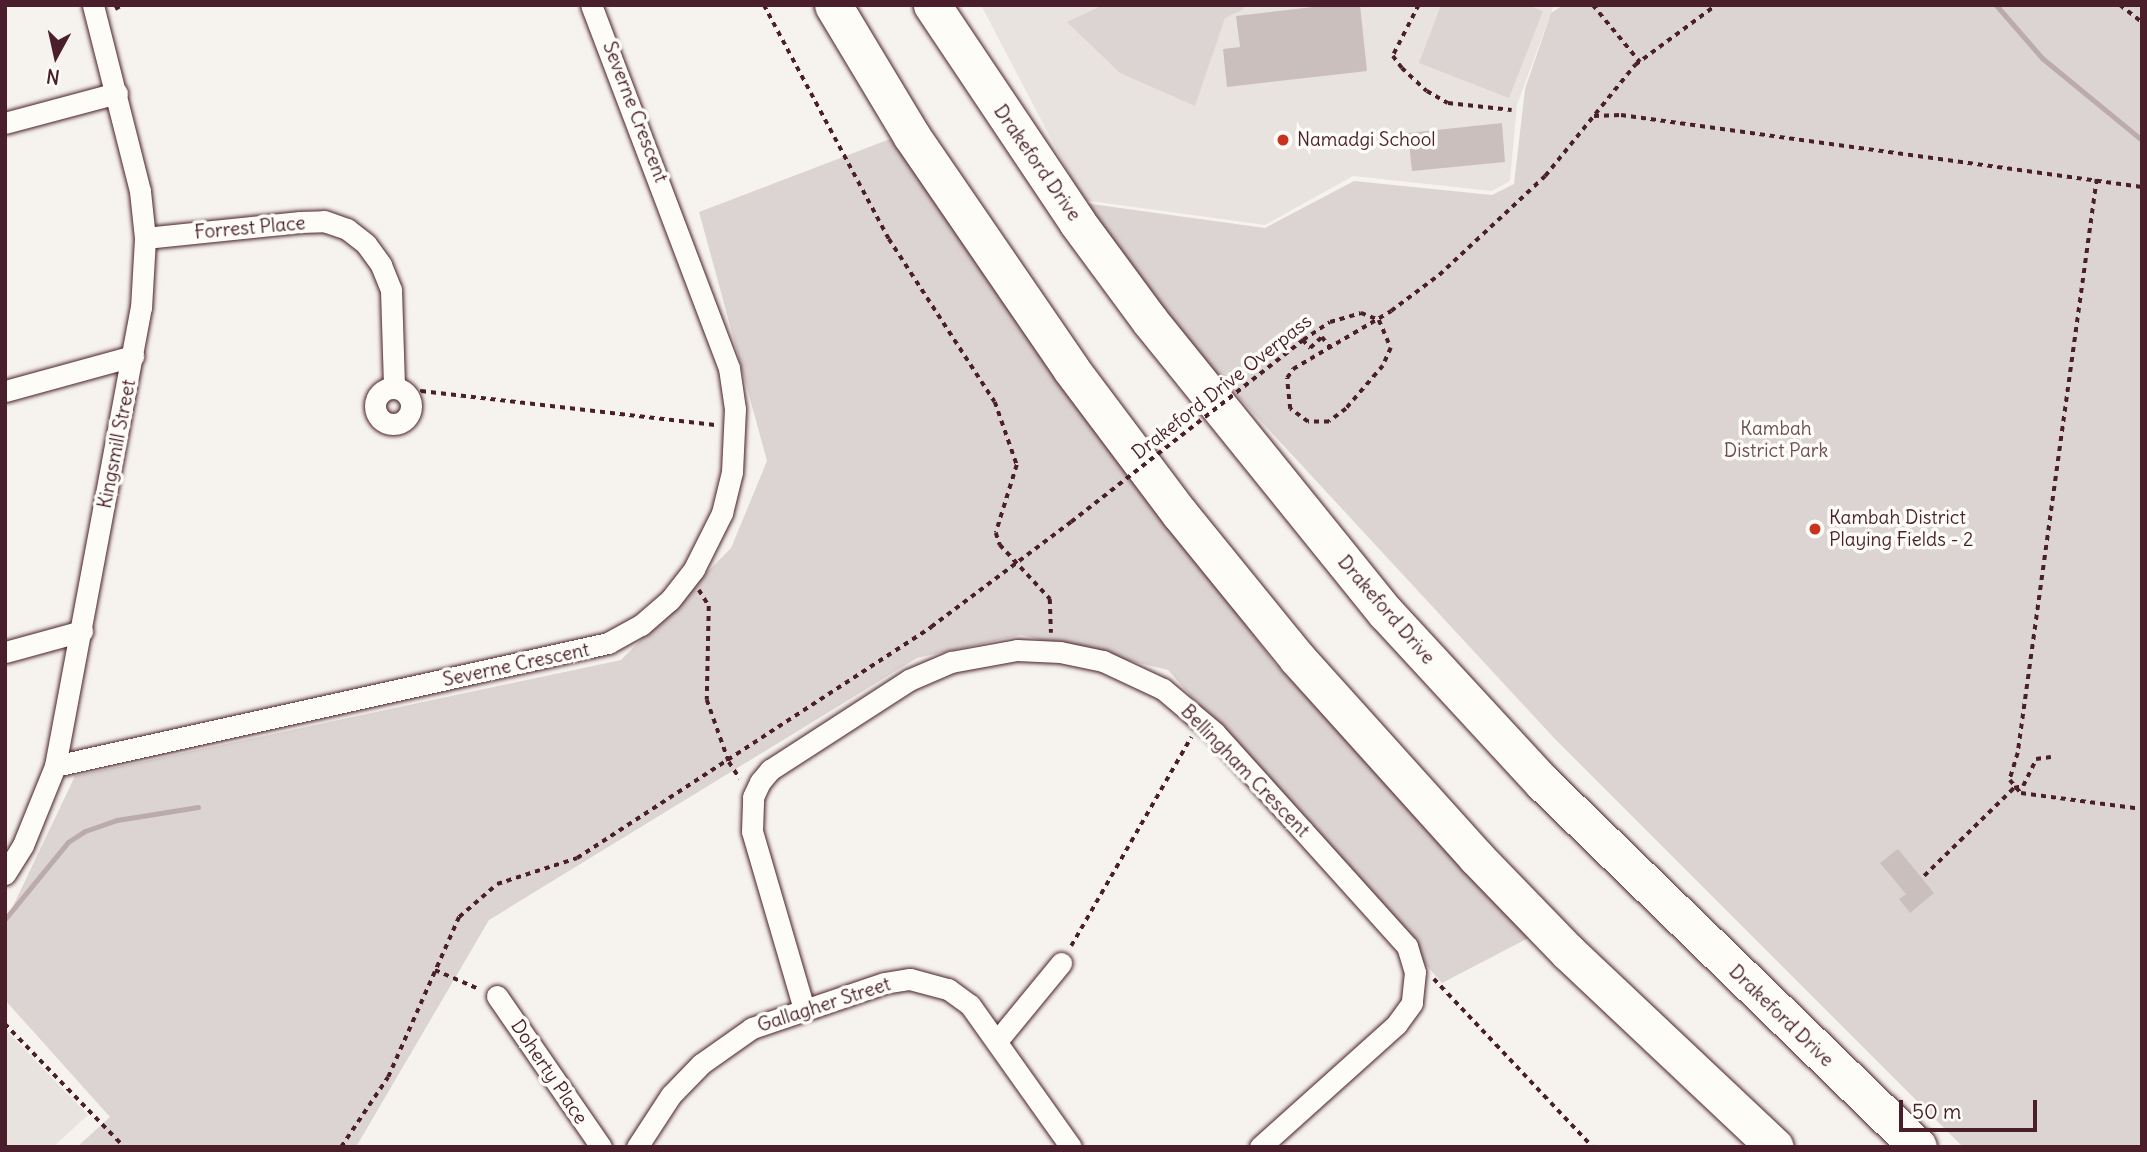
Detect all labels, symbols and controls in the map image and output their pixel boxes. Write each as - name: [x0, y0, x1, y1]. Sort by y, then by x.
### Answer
- north arrow: [21, 21, 91, 91]
- street label: Severne Crescent: [598, 38, 672, 186]
- text: N: [45, 64, 61, 90]
- street label: Drakeford Drive: [989, 101, 1085, 225]
- place label: Namadgi School: [1297, 129, 1436, 151]
- marker: Namadgi School: [1275, 132, 1291, 148]
- street label: Forrest Place: [194, 212, 306, 244]
- street label: Drakeford Drive Overpass: [1128, 310, 1316, 464]
- street label: Kingsmill Street: [93, 378, 141, 510]
- park label: Kambah District Park: [1724, 418, 1828, 462]
- place label: Kambah District Playing Fields - 2: [1829, 507, 1974, 551]
- marker: Kambah District Playing Fields - 2: [1807, 521, 1823, 537]
- street label: Drakeford Drive: [1333, 551, 1439, 669]
- street label: Severne Crescent: [441, 638, 591, 692]
- street label: Bellingham Crescent: [1176, 700, 1314, 842]
- street label: Drakeford Drive: [1724, 960, 1838, 1072]
- street label: Gallagher Street: [755, 973, 893, 1037]
- street label: Doherty Place: [506, 1016, 592, 1128]
- scale bar: [1902, 1086, 2040, 1130]
- text: 50 m: [1912, 1098, 1961, 1125]

